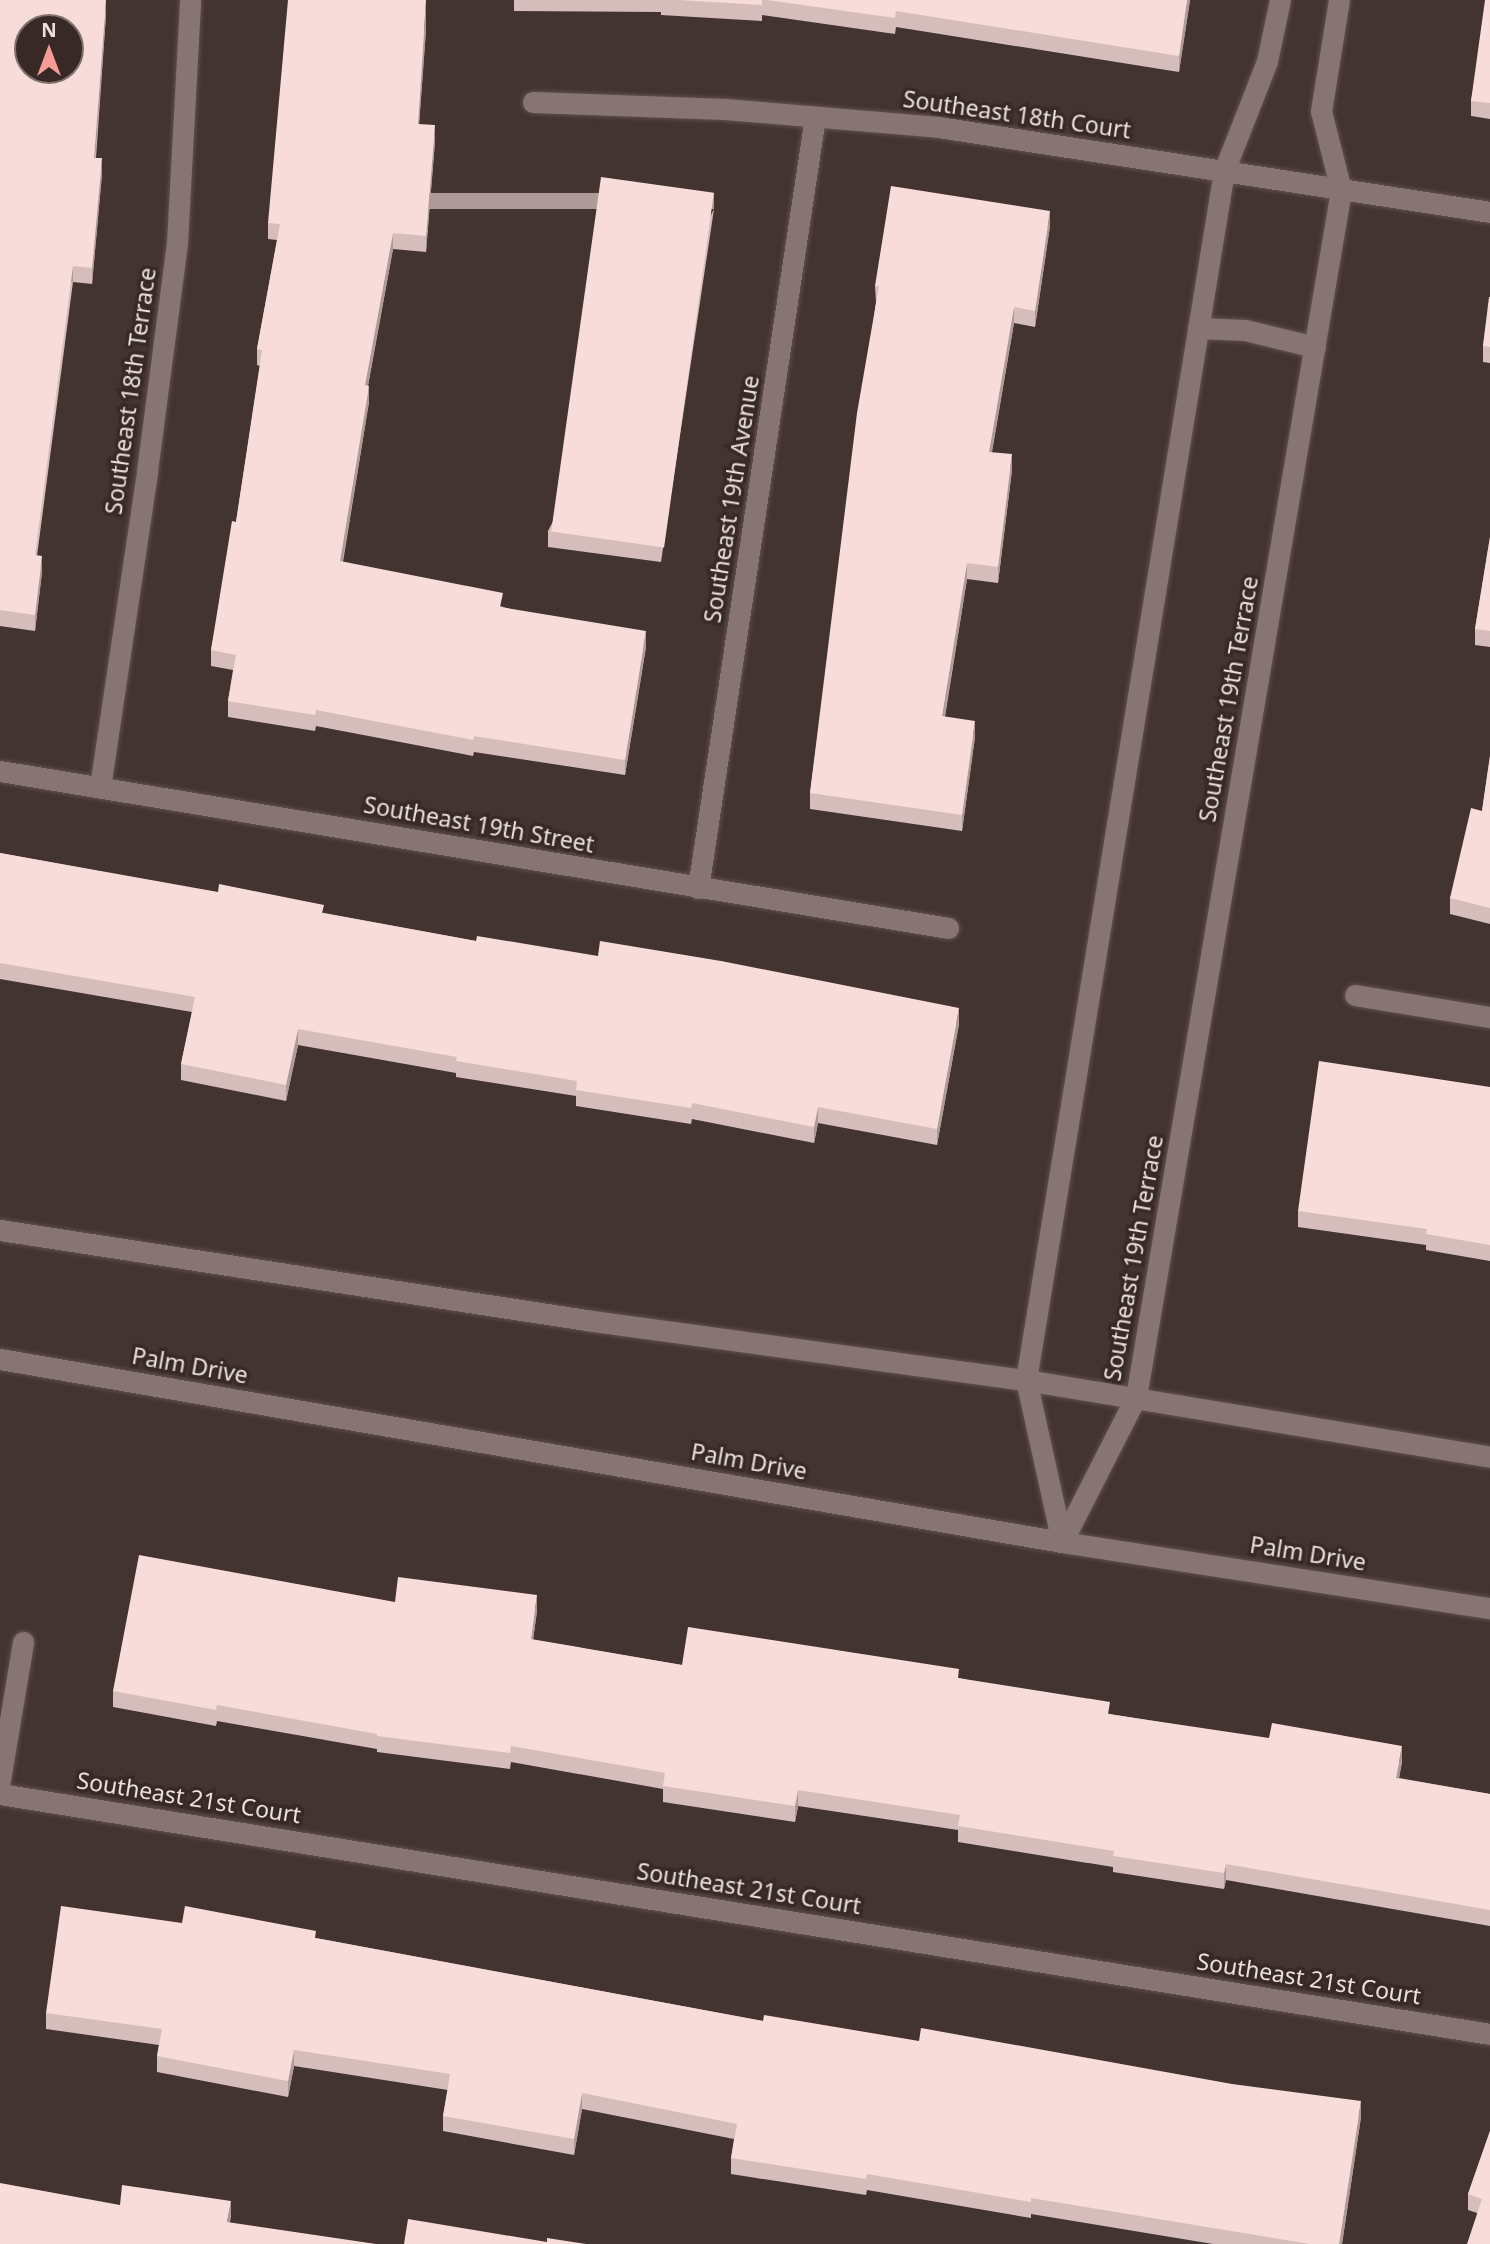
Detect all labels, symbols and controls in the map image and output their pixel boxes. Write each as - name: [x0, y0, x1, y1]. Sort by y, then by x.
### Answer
- north arrow: [14, 14, 84, 84]
- text: N: [41, 17, 57, 43]
- street label: Southeast 18th Court: [901, 84, 1133, 144]
- street label: Southeast 18th Terrace: [99, 266, 161, 516]
- street label: Southeast 19th Avenue: [698, 373, 764, 625]
- street label: Southeast 19th Terrace: [1193, 574, 1263, 824]
- street label: Southeast 19th Street: [362, 790, 596, 858]
- street label: Southeast 19th Terrace: [1098, 1133, 1168, 1383]
- street label: Palm Drive: [130, 1341, 250, 1389]
- street label: Palm Drive: [689, 1437, 809, 1485]
- street label: Palm Drive: [1248, 1530, 1368, 1576]
- street label: Southeast 21st Court: [75, 1766, 303, 1828]
- street label: Southeast 21st Court: [635, 1857, 863, 1919]
- street label: Southeast 21st Court: [1195, 1947, 1423, 2009]

